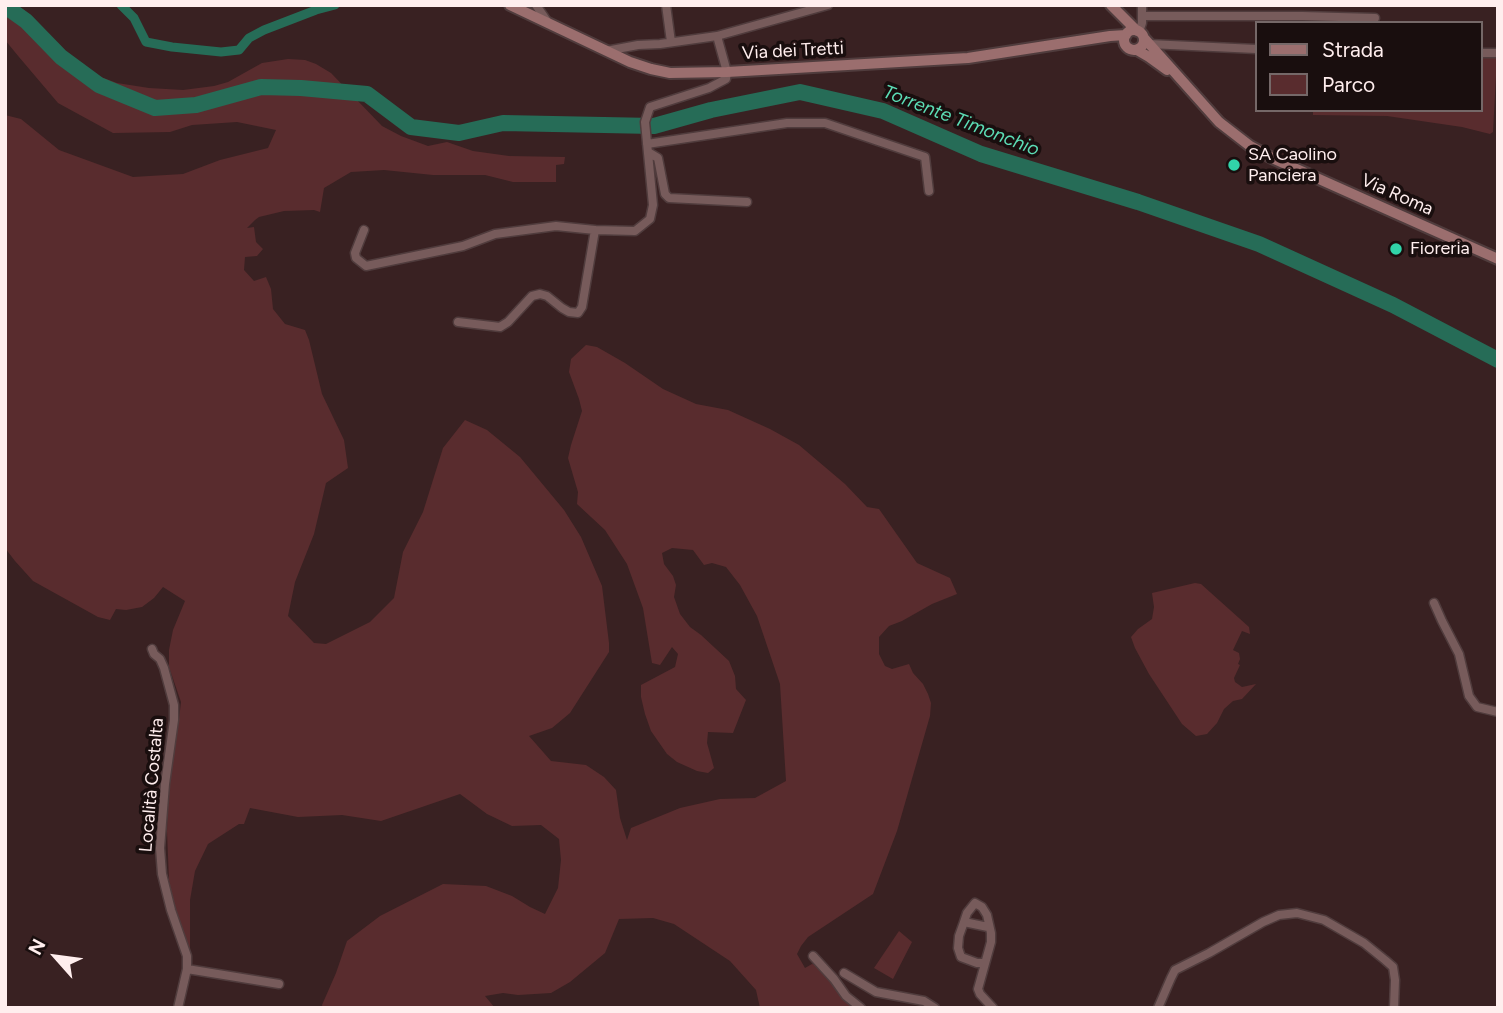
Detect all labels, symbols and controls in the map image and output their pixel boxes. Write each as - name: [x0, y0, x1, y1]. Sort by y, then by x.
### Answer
- legend: [1254, 21, 1482, 112]
- text: Strada: [1322, 37, 1384, 62]
- street label: Via dei Tretti: [741, 38, 845, 64]
- text: Parco: [1322, 72, 1375, 97]
- water label: Torrente Timonchio: [880, 81, 1042, 161]
- place label: SA Caolino Panciera: [1248, 144, 1337, 186]
- marker: SA Caolino Panciera: [1226, 157, 1242, 173]
- street label: Via Roma: [1358, 170, 1436, 220]
- place label: Fioreria: [1410, 238, 1470, 260]
- marker: Fioreria: [1388, 241, 1404, 257]
- street label: Località Costalta: [135, 717, 169, 853]
- north arrow: [21, 922, 91, 992]
- text: N: [23, 935, 51, 959]

